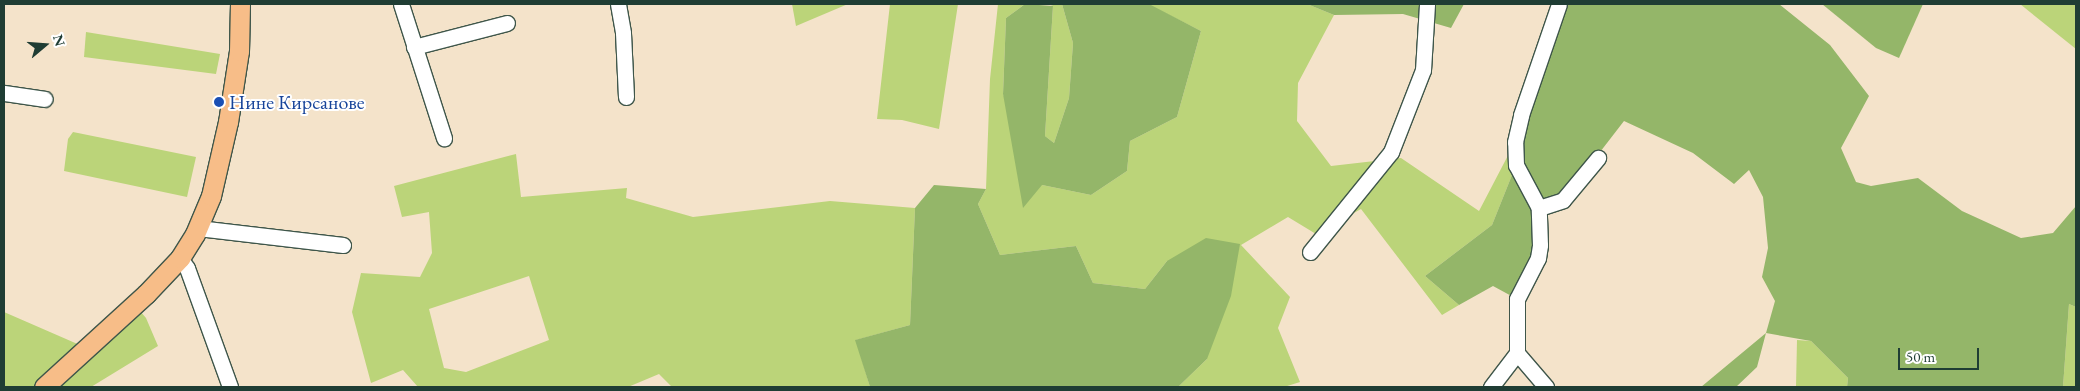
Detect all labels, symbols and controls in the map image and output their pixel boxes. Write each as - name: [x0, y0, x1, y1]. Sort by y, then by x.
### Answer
- north arrow: [20, 20, 70, 70]
- text: N: [49, 32, 70, 49]
- place label: Нине Кирсанове: [229, 90, 365, 114]
- marker: Нине Кирсанове: [213, 96, 225, 108]
- scale bar: [1900, 338, 1981, 370]
- text: 50 m: [1906, 347, 1935, 366]

